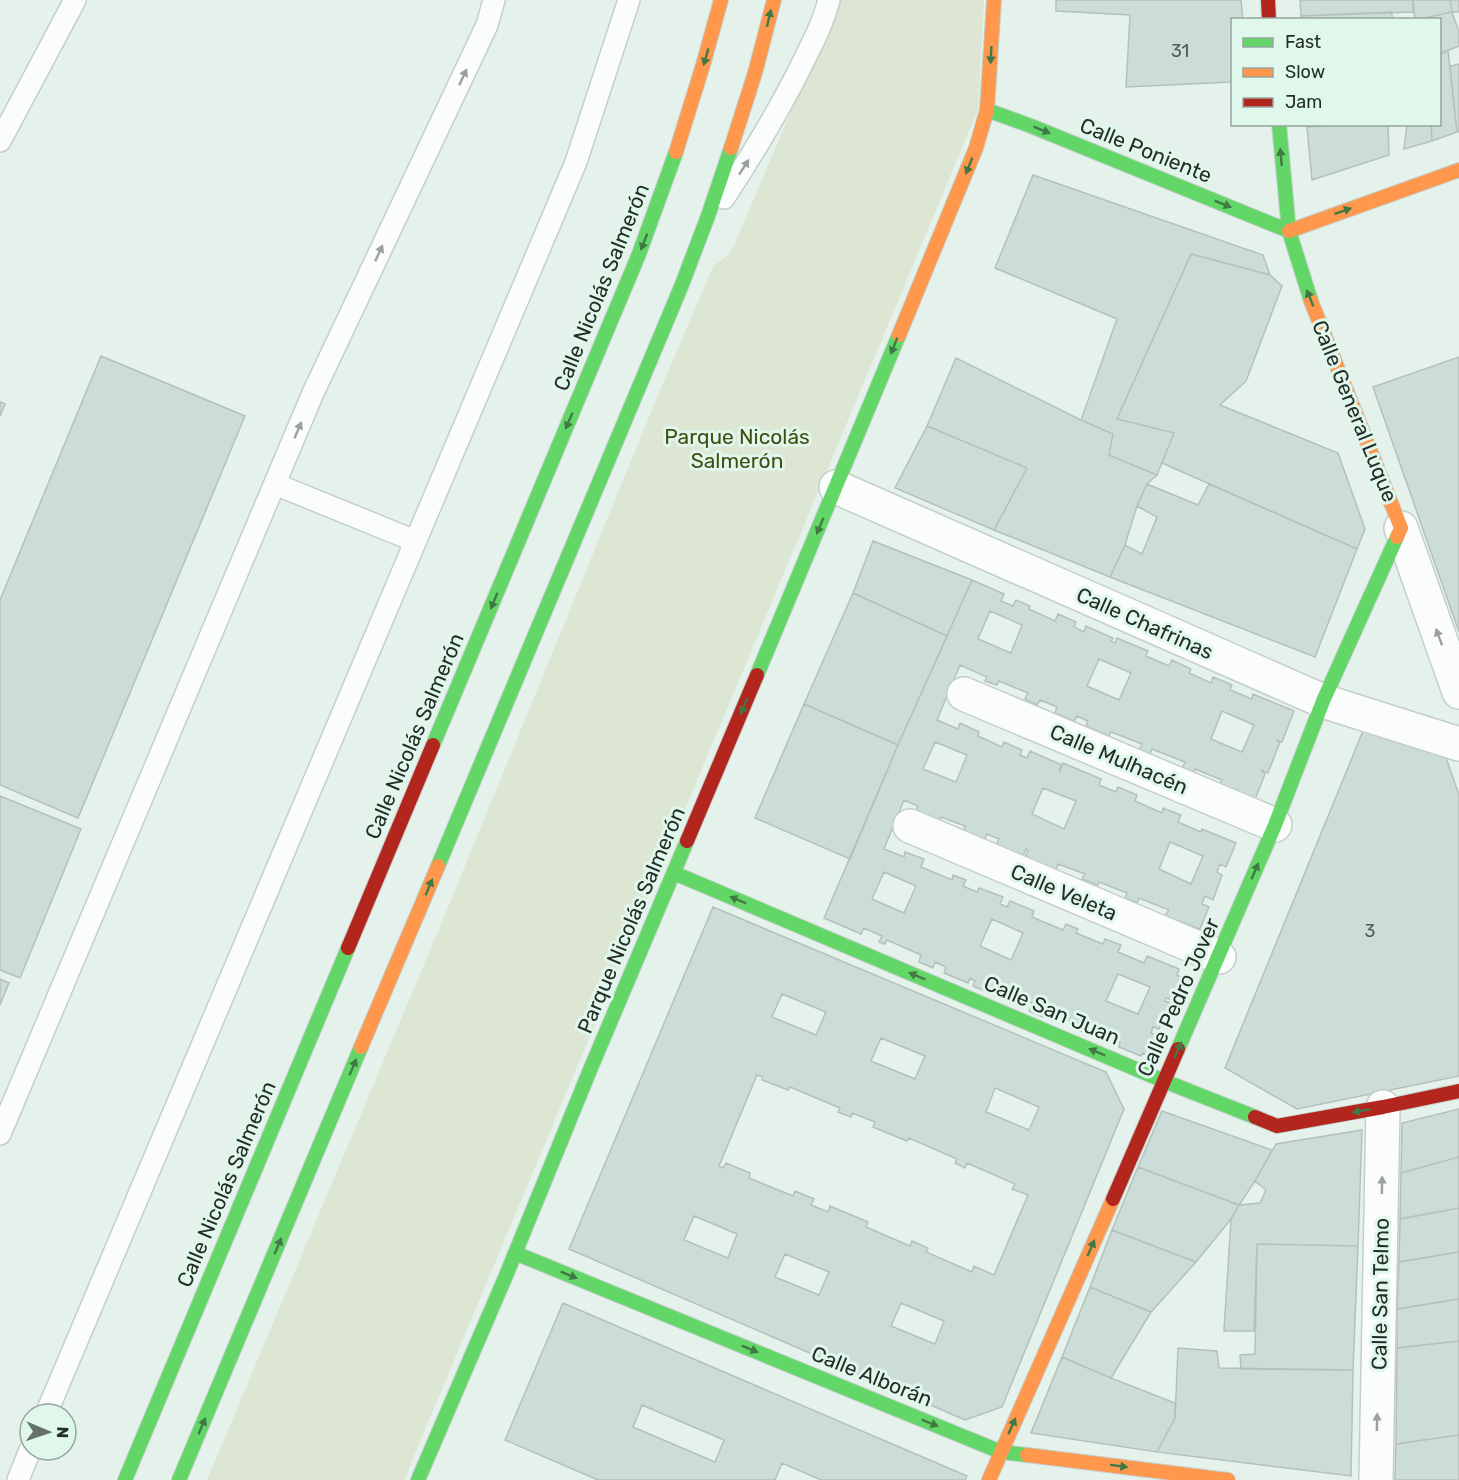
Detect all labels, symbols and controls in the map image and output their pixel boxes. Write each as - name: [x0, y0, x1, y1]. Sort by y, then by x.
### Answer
- one-way arrow: [765, 9, 775, 27]
- legend: [1231, 18, 1441, 126]
- text: Fast: [1285, 31, 1321, 53]
- house number: 31: [1171, 40, 1189, 62]
- one-way arrow: [986, 46, 995, 65]
- one-way arrow: [701, 48, 710, 66]
- text: Slow: [1285, 61, 1325, 83]
- one-way arrow: [458, 68, 467, 85]
- text: Jam: [1285, 91, 1322, 113]
- street label: Calle Poniente: [1076, 112, 1216, 188]
- one-way arrow: [1034, 125, 1052, 135]
- one-way arrow: [1277, 147, 1286, 166]
- one-way arrow: [964, 157, 973, 175]
- one-way arrow: [739, 159, 750, 175]
- street label: Calle Nicolás Salmerón: [548, 180, 654, 394]
- one-way arrow: [1214, 199, 1232, 209]
- one-way arrow: [1335, 205, 1353, 215]
- one-way arrow: [639, 233, 649, 251]
- one-way arrow: [375, 245, 384, 262]
- one-way arrow: [1305, 289, 1314, 307]
- street label: Calle General Luque: [1307, 316, 1403, 506]
- one-way arrow: [889, 337, 899, 355]
- one-way arrow: [564, 413, 574, 431]
- one-way arrow: [294, 421, 303, 439]
- park label: Parque Nicolás Salmerón: [664, 424, 810, 473]
- one-way arrow: [815, 518, 825, 536]
- street label: Calle Chafrinas: [1073, 582, 1217, 664]
- one-way arrow: [489, 593, 499, 611]
- one-way arrow: [1434, 628, 1444, 646]
- street label: Calle Nicolás Salmerón: [359, 629, 469, 843]
- one-way arrow: [739, 697, 748, 715]
- street label: Calle Mulhacén: [1046, 719, 1192, 799]
- street label: Parque Nicolás Salmerón: [572, 803, 690, 1037]
- street label: Calle Veleta: [1007, 858, 1121, 926]
- one-way arrow: [1251, 862, 1260, 880]
- one-way arrow: [425, 878, 434, 896]
- one-way arrow: [729, 895, 747, 904]
- street label: Calle Pedro Jover: [1132, 914, 1224, 1080]
- house number: 3: [1365, 920, 1375, 942]
- street label: Calle San Juan: [980, 970, 1124, 1050]
- one-way arrow: [908, 971, 926, 981]
- one-way arrow: [1173, 1042, 1182, 1059]
- one-way arrow: [1088, 1047, 1106, 1056]
- one-way arrow: [349, 1058, 358, 1075]
- street label: Calle Nicolás Salmerón: [171, 1077, 281, 1291]
- one-way arrow: [1351, 1107, 1370, 1116]
- one-way arrow: [1377, 1175, 1387, 1194]
- street label: Calle San Telmo: [1366, 1218, 1394, 1370]
- one-way arrow: [273, 1237, 283, 1255]
- one-way arrow: [1086, 1239, 1095, 1256]
- one-way arrow: [560, 1271, 578, 1280]
- street label: Calle Alborán: [808, 1340, 936, 1412]
- one-way arrow: [741, 1344, 759, 1354]
- north arrow: [18, 1402, 78, 1462]
- one-way arrow: [1372, 1412, 1382, 1431]
- one-way arrow: [198, 1417, 207, 1435]
- one-way arrow: [922, 1418, 940, 1428]
- one-way arrow: [1008, 1418, 1017, 1435]
- text: N: [53, 1426, 72, 1439]
- one-way arrow: [1109, 1462, 1128, 1471]

